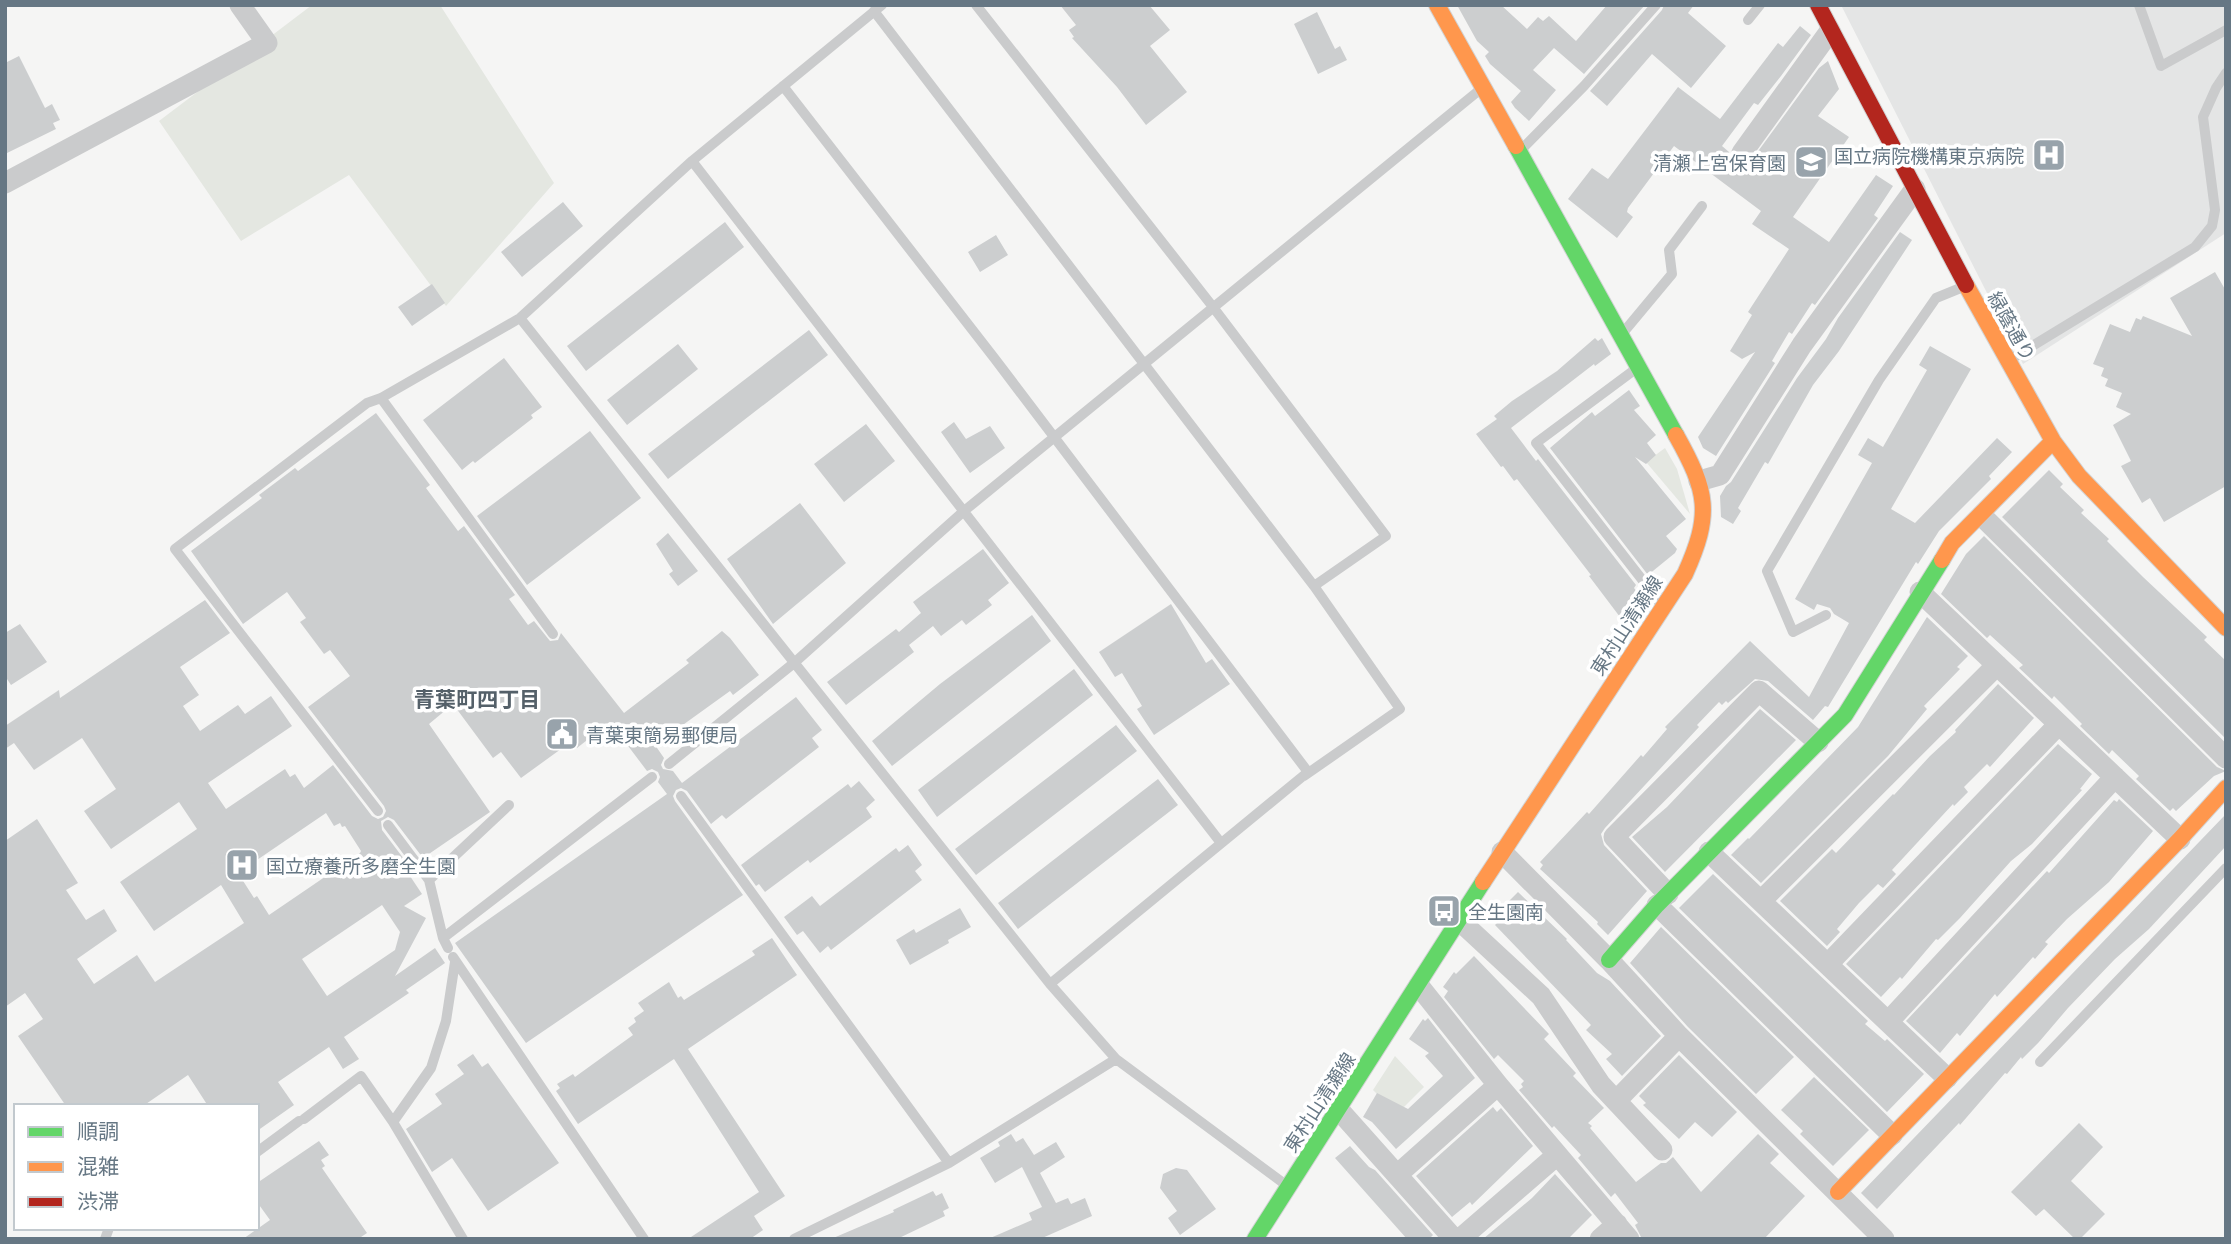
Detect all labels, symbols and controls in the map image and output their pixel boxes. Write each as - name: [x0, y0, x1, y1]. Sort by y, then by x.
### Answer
- hospital icon: 国立病院機構東京病院: [2030, 136, 2068, 174]
- school or university icon: 清瀬上宮保育園: [1792, 143, 1830, 181]
- place label: 国立病院機構東京病院: [1834, 144, 2024, 167]
- place label: 清瀬上宮保育園: [1653, 151, 1786, 174]
- street label: 緑蔭通り: [1984, 287, 2040, 365]
- street label: 東村山清瀬線: [1585, 571, 1667, 679]
- district label: 青葉町四丁目: [414, 686, 540, 712]
- public building icon: 青葉東簡易郵便局: [543, 715, 581, 753]
- place label: 青葉東簡易郵便局: [586, 723, 738, 746]
- hospital icon: 国立療養所多磨全生園: [223, 846, 261, 884]
- place label: 国立療養所多磨全生園: [266, 854, 456, 877]
- bus stop icon: 全生園南: [1425, 892, 1463, 930]
- place label: 全生園南: [1468, 900, 1544, 923]
- street label: 東村山清瀬線: [1278, 1048, 1360, 1156]
- legend: [14, 1104, 259, 1230]
- text: 順調: [77, 1118, 119, 1144]
- text: 混雑: [77, 1153, 119, 1179]
- text: 渋滞: [77, 1188, 119, 1214]

